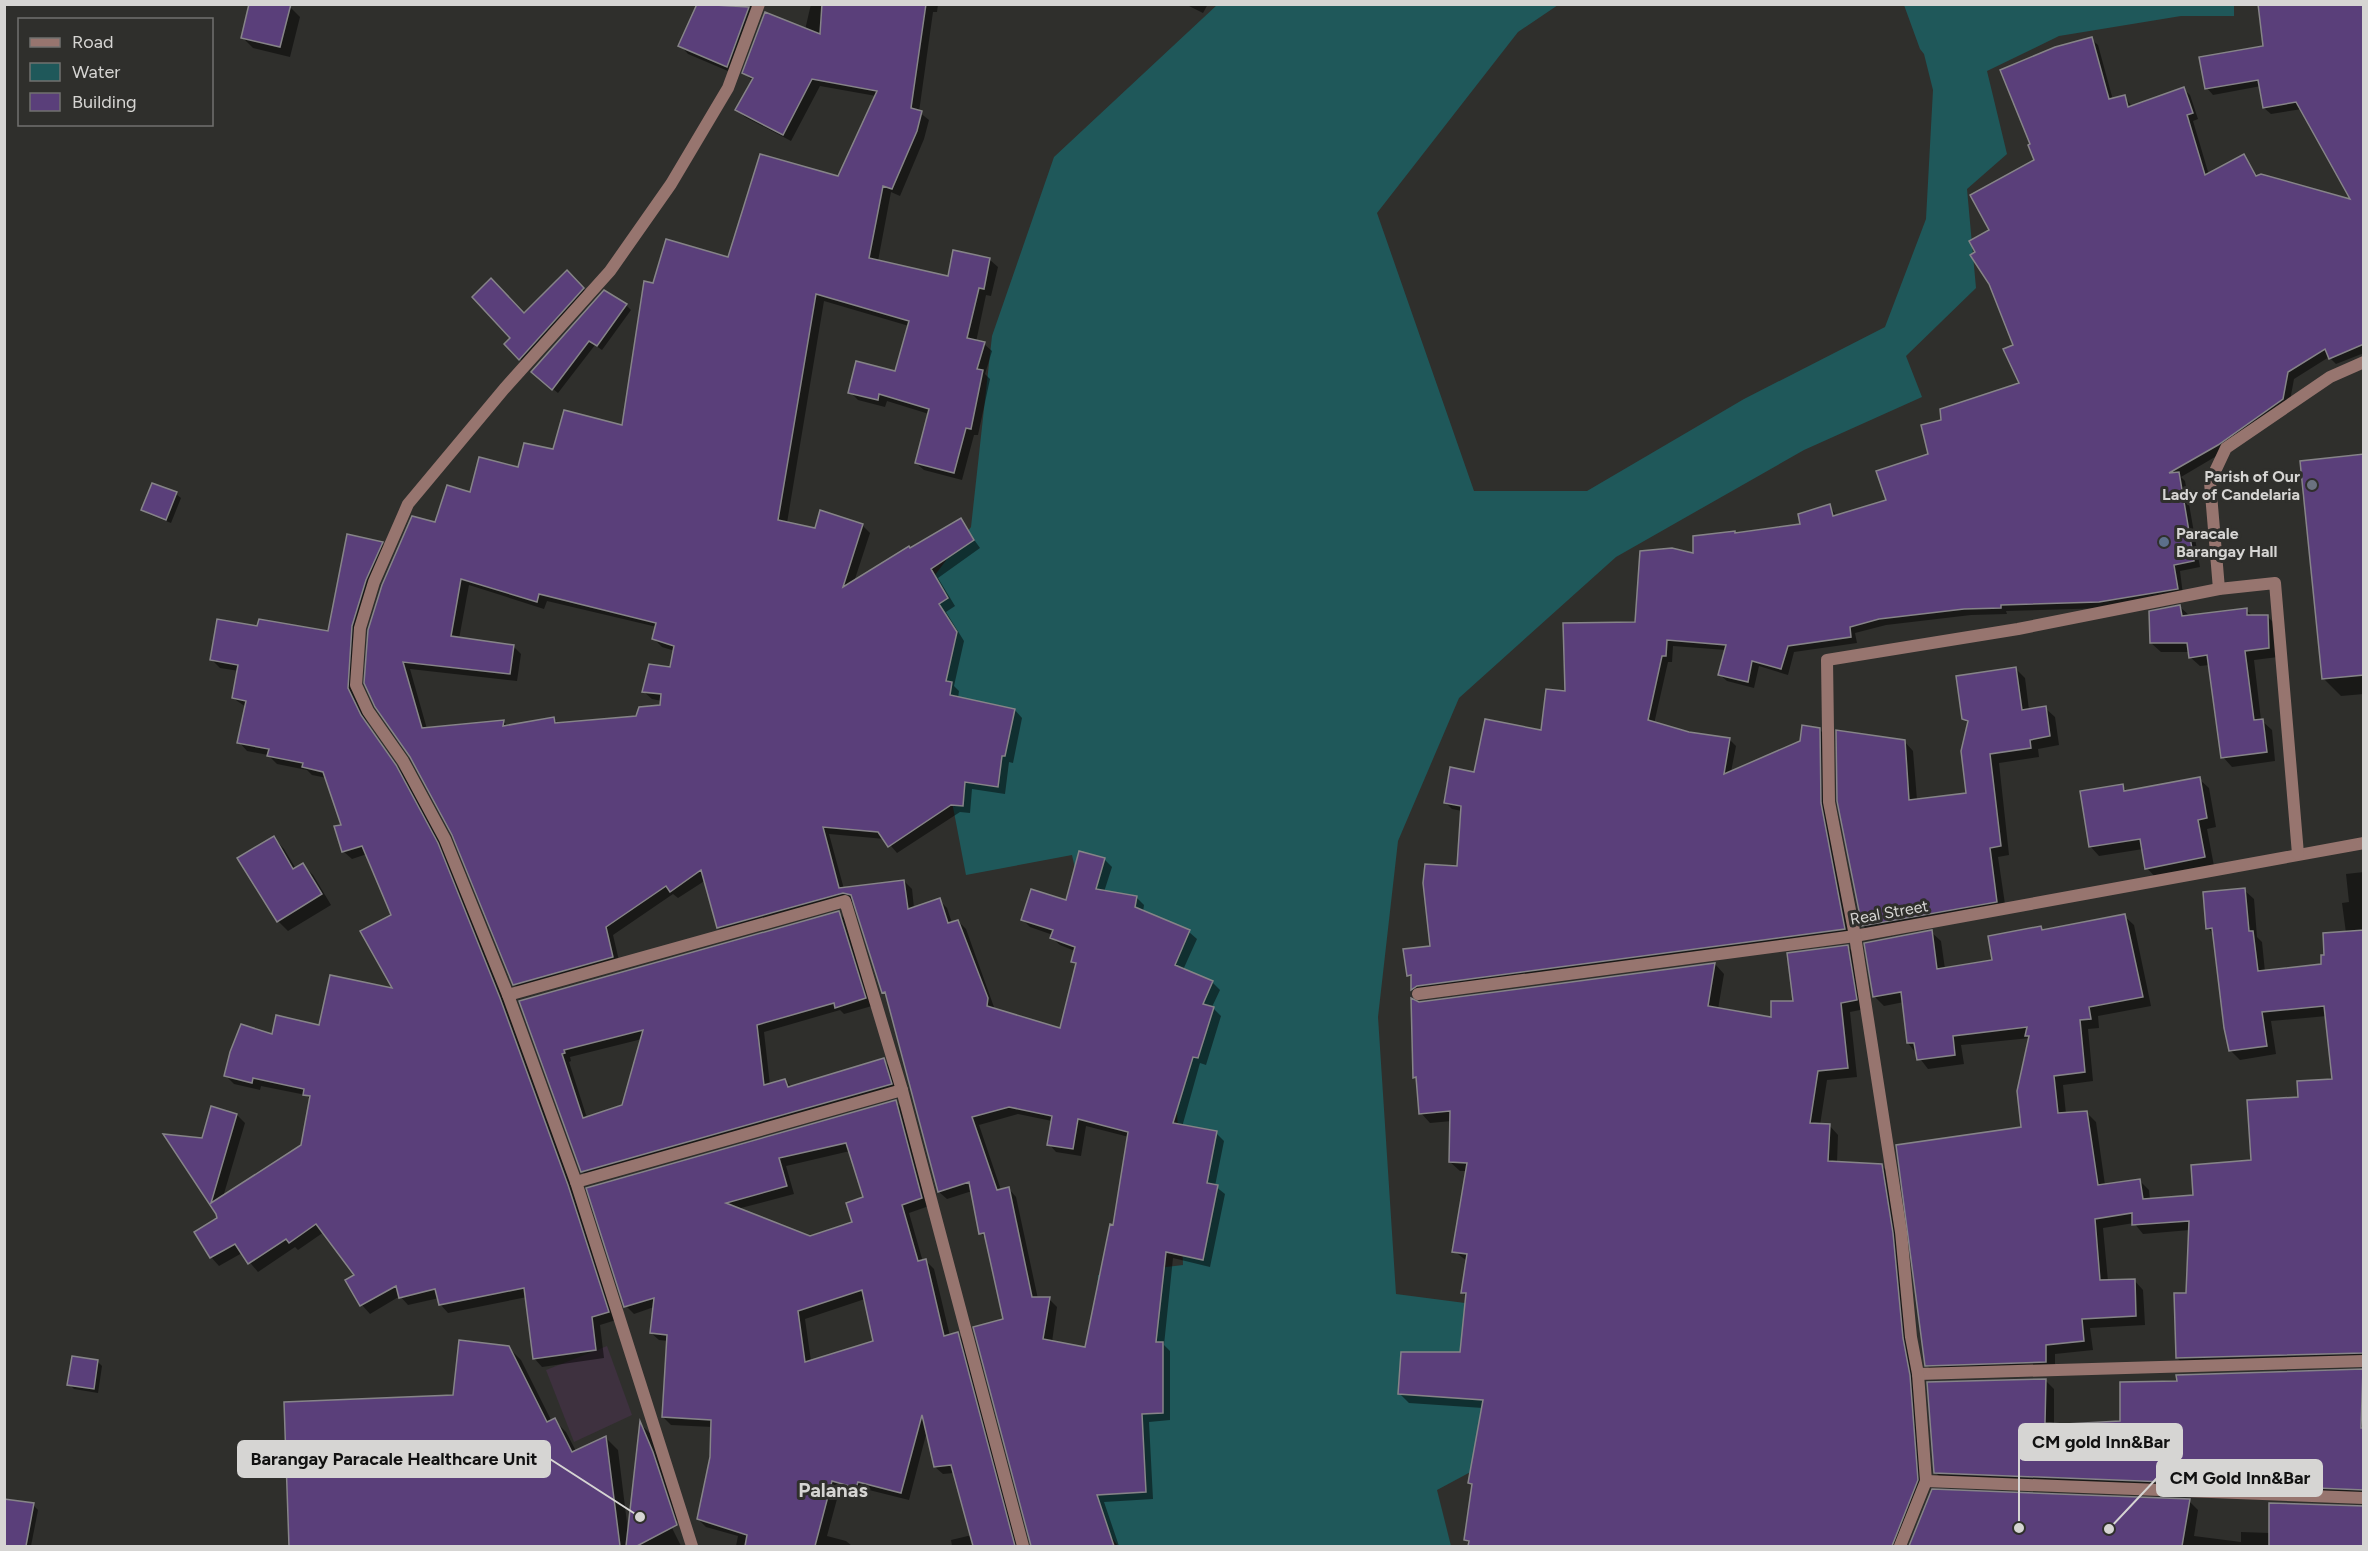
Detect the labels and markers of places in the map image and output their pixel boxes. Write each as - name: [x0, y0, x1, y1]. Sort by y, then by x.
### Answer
- place label: Parish of Our Lady of Candelaria: [2162, 467, 2300, 504]
- marker: Parish of Our Lady of Candelaria: [2305, 478, 2319, 492]
- place label: Paracale Barangay Hall: [2176, 524, 2277, 561]
- marker: Paracale Barangay Hall: [2157, 535, 2171, 549]
- callout: CM gold Inn&Bar: [2019, 1424, 2182, 1460]
- callout: Barangay Paracale Healthcare Unit: [238, 1441, 550, 1477]
- callout: CM Gold Inn&Bar: [2157, 1460, 2322, 1496]

